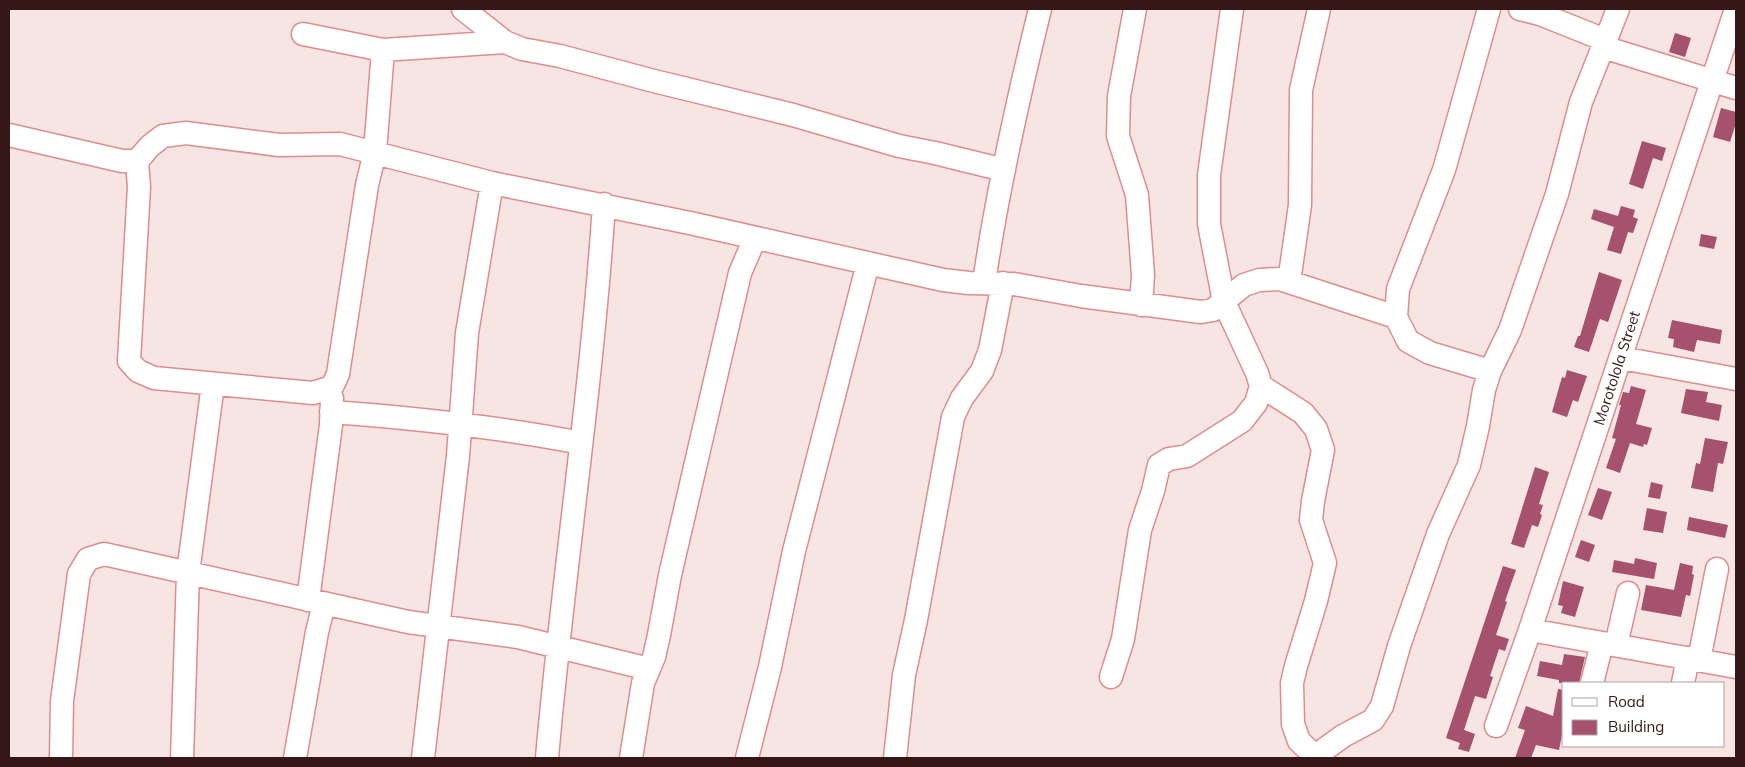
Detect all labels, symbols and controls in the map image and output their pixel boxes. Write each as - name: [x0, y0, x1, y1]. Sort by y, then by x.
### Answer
- street label: Morotolola Street: [1589, 308, 1644, 427]
- legend: [1562, 682, 1725, 747]
- text: Road: [1608, 692, 1645, 711]
- text: Building: [1608, 717, 1664, 736]

